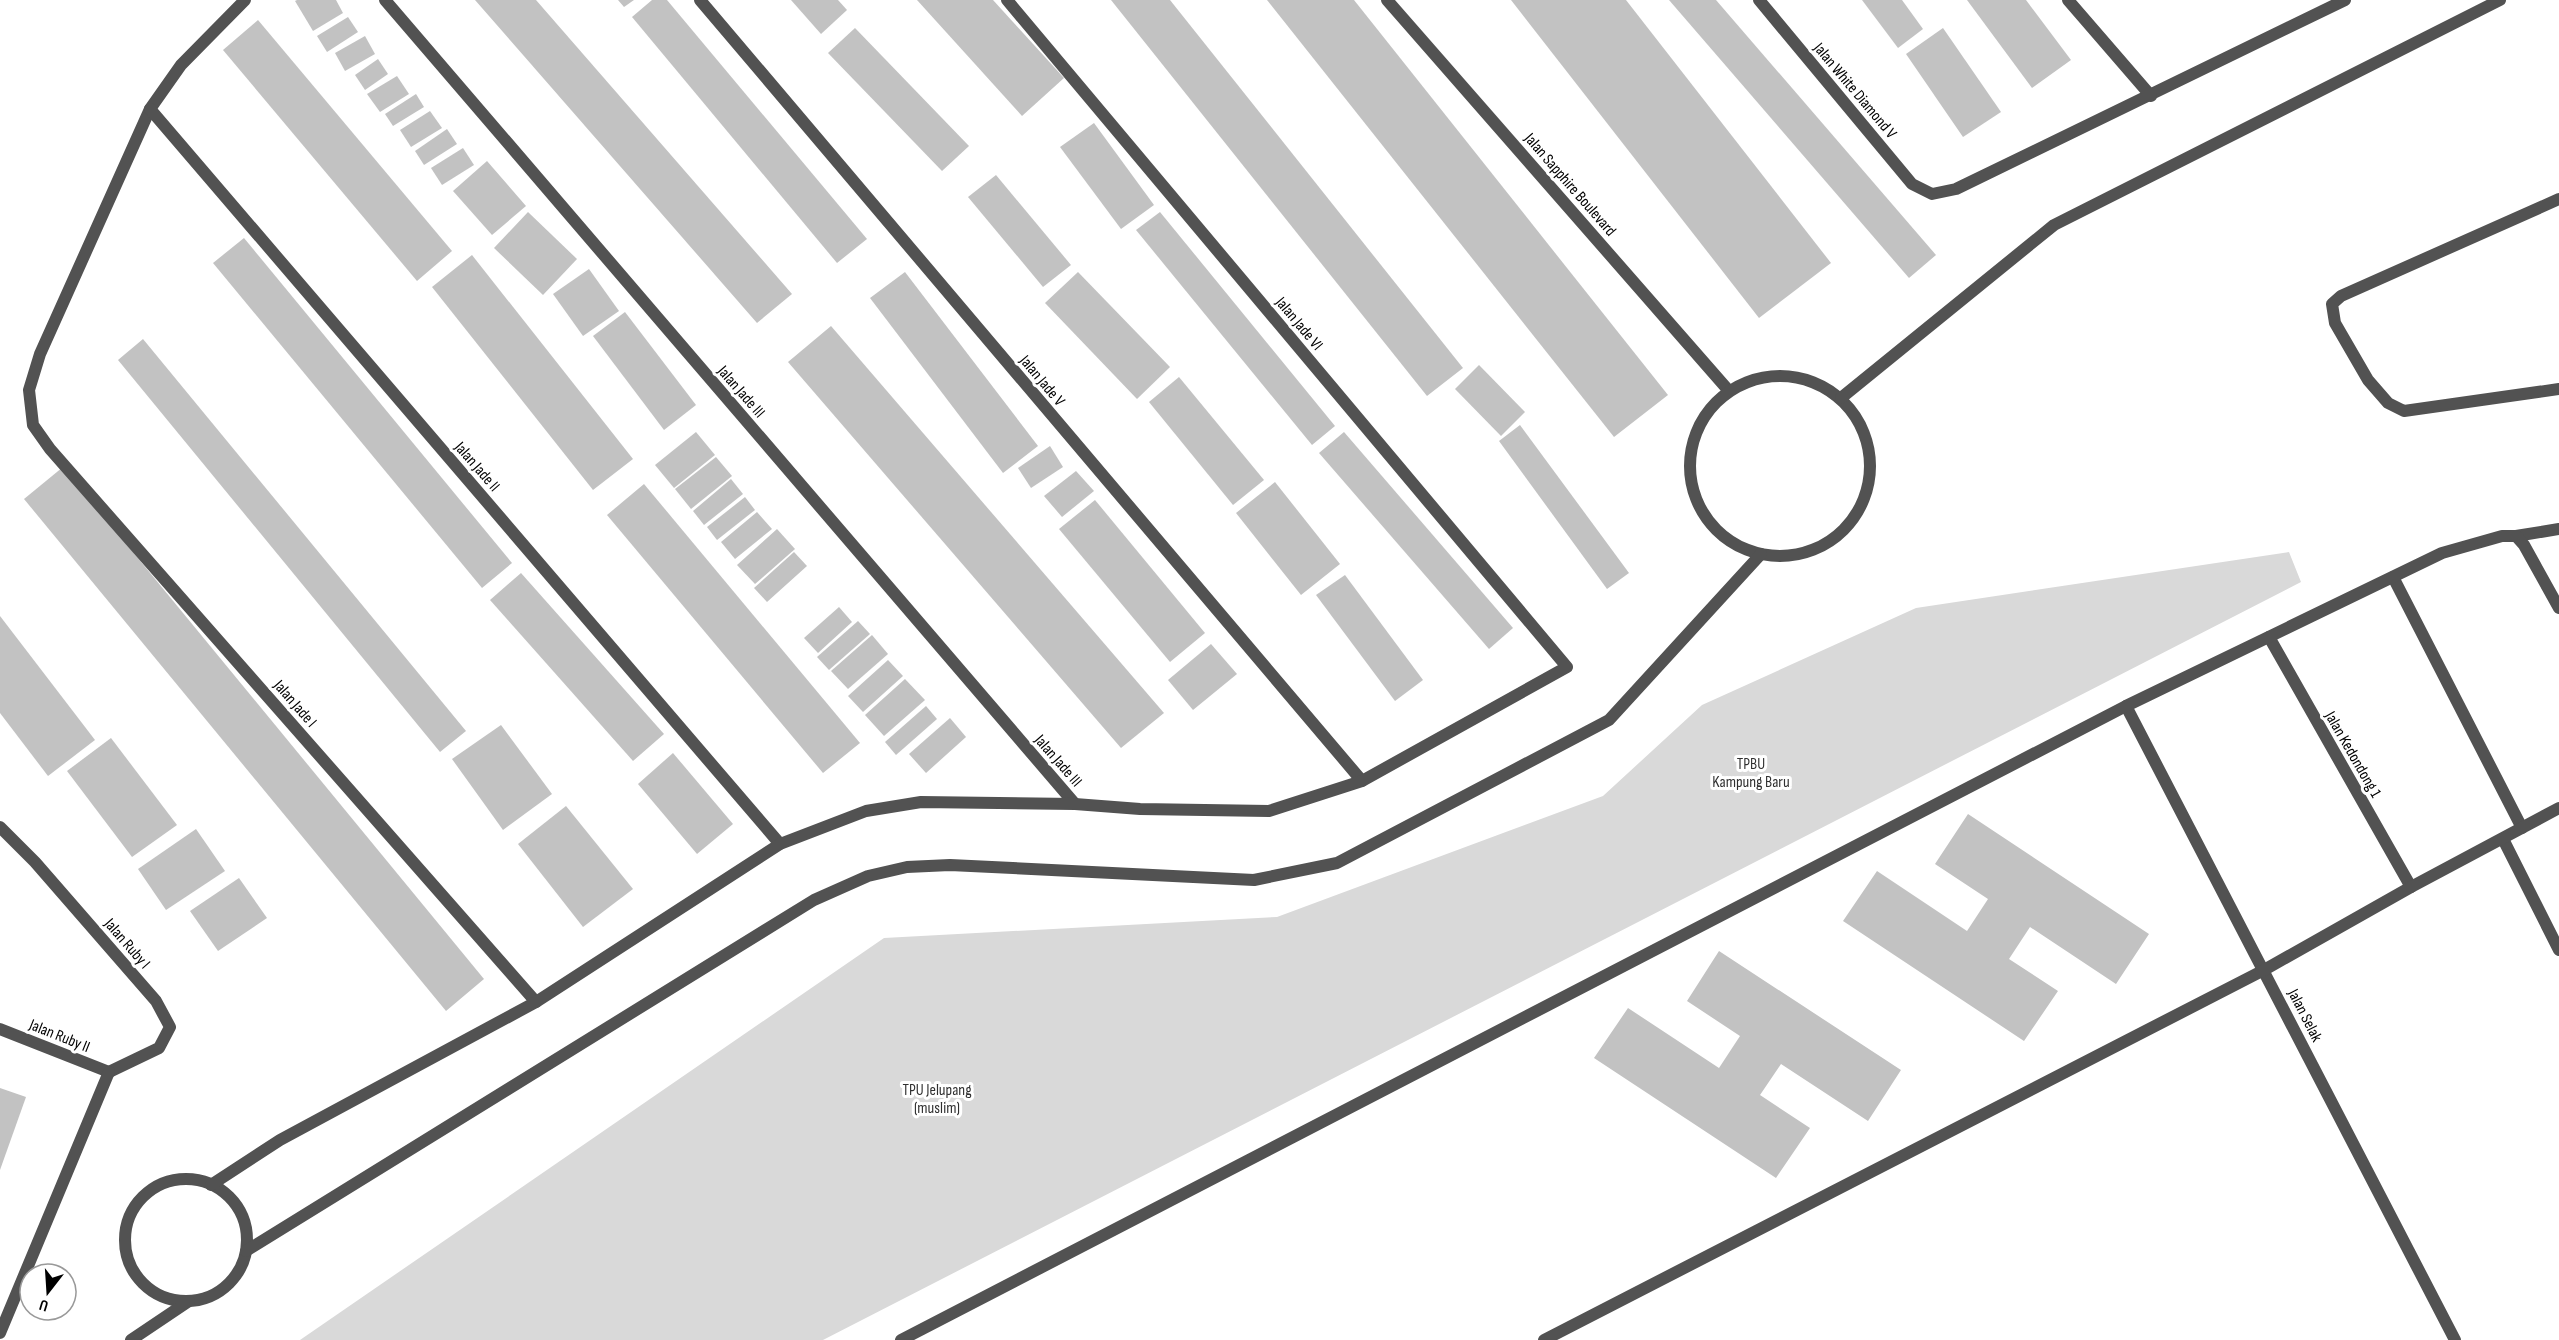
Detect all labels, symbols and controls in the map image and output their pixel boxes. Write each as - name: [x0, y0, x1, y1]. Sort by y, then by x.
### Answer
- street label: Jalan White Diamond V: [1809, 38, 1901, 143]
- street label: Jalan Sapphire Boulevard: [1519, 129, 1620, 240]
- street label: Jalan Jade VI: [1271, 293, 1327, 354]
- street label: Jalan Jade V: [1015, 351, 1069, 411]
- street label: Jalan Jade III: [712, 361, 769, 422]
- street label: Jalan Jade II: [450, 438, 504, 496]
- street label: Jalan Jade I: [269, 676, 321, 731]
- street label: Jalan Kedondong 1: [2320, 707, 2385, 802]
- street label: Jalan Jade III: [1029, 730, 1086, 791]
- park label: TPBU Kampung Baru: [1712, 755, 1790, 792]
- street label: Jalan Ruby I: [99, 914, 154, 973]
- street label: Jalan Selak: [2283, 985, 2326, 1045]
- street label: Jalan Ruby II: [25, 1015, 93, 1057]
- park label: TPU Jelupang (muslim): [902, 1081, 972, 1118]
- north arrow: [18, 1262, 78, 1322]
- text: U: [37, 1295, 51, 1315]

